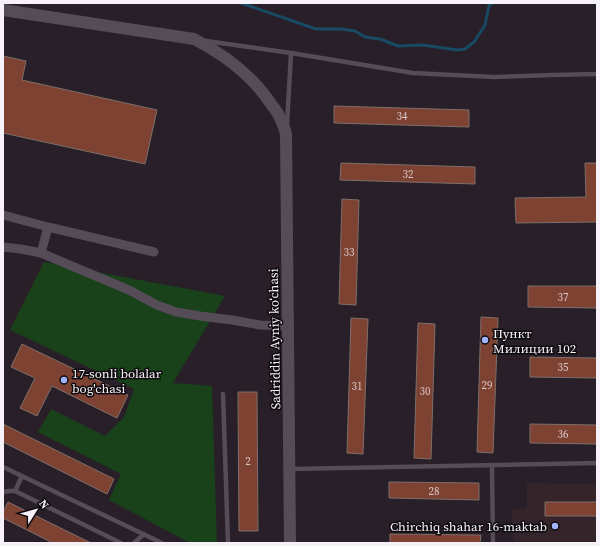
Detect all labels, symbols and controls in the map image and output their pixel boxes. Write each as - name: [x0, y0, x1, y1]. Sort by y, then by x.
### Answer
- house number: 34: [397, 109, 408, 124]
- house number: 32: [403, 167, 414, 182]
- house number: 33: [344, 245, 355, 260]
- street label: Sadriddin Ayniy ko‘chasi: [265, 268, 284, 410]
- house number: 37: [558, 290, 569, 305]
- place label: Пункт Милиции 102: [493, 325, 576, 357]
- marker: Пункт Милиции 102: [480, 335, 490, 345]
- house number: 35: [558, 360, 569, 375]
- place label: 17-sonli bolalar bog'chasi: [72, 365, 162, 397]
- marker: 17-sonli bolalar bog'chasi: [59, 375, 69, 385]
- house number: 29: [482, 378, 493, 393]
- house number: 31: [352, 379, 363, 394]
- house number: 30: [420, 384, 431, 399]
- house number: 36: [558, 427, 569, 442]
- house number: 2: [245, 454, 251, 469]
- house number: 28: [429, 484, 440, 499]
- north arrow: [16, 490, 56, 530]
- text: N: [35, 497, 52, 512]
- place label: Chirchiq shahar 16-maktab: [390, 518, 547, 535]
- marker: Chirchiq shahar 16-maktab: [550, 521, 560, 531]

